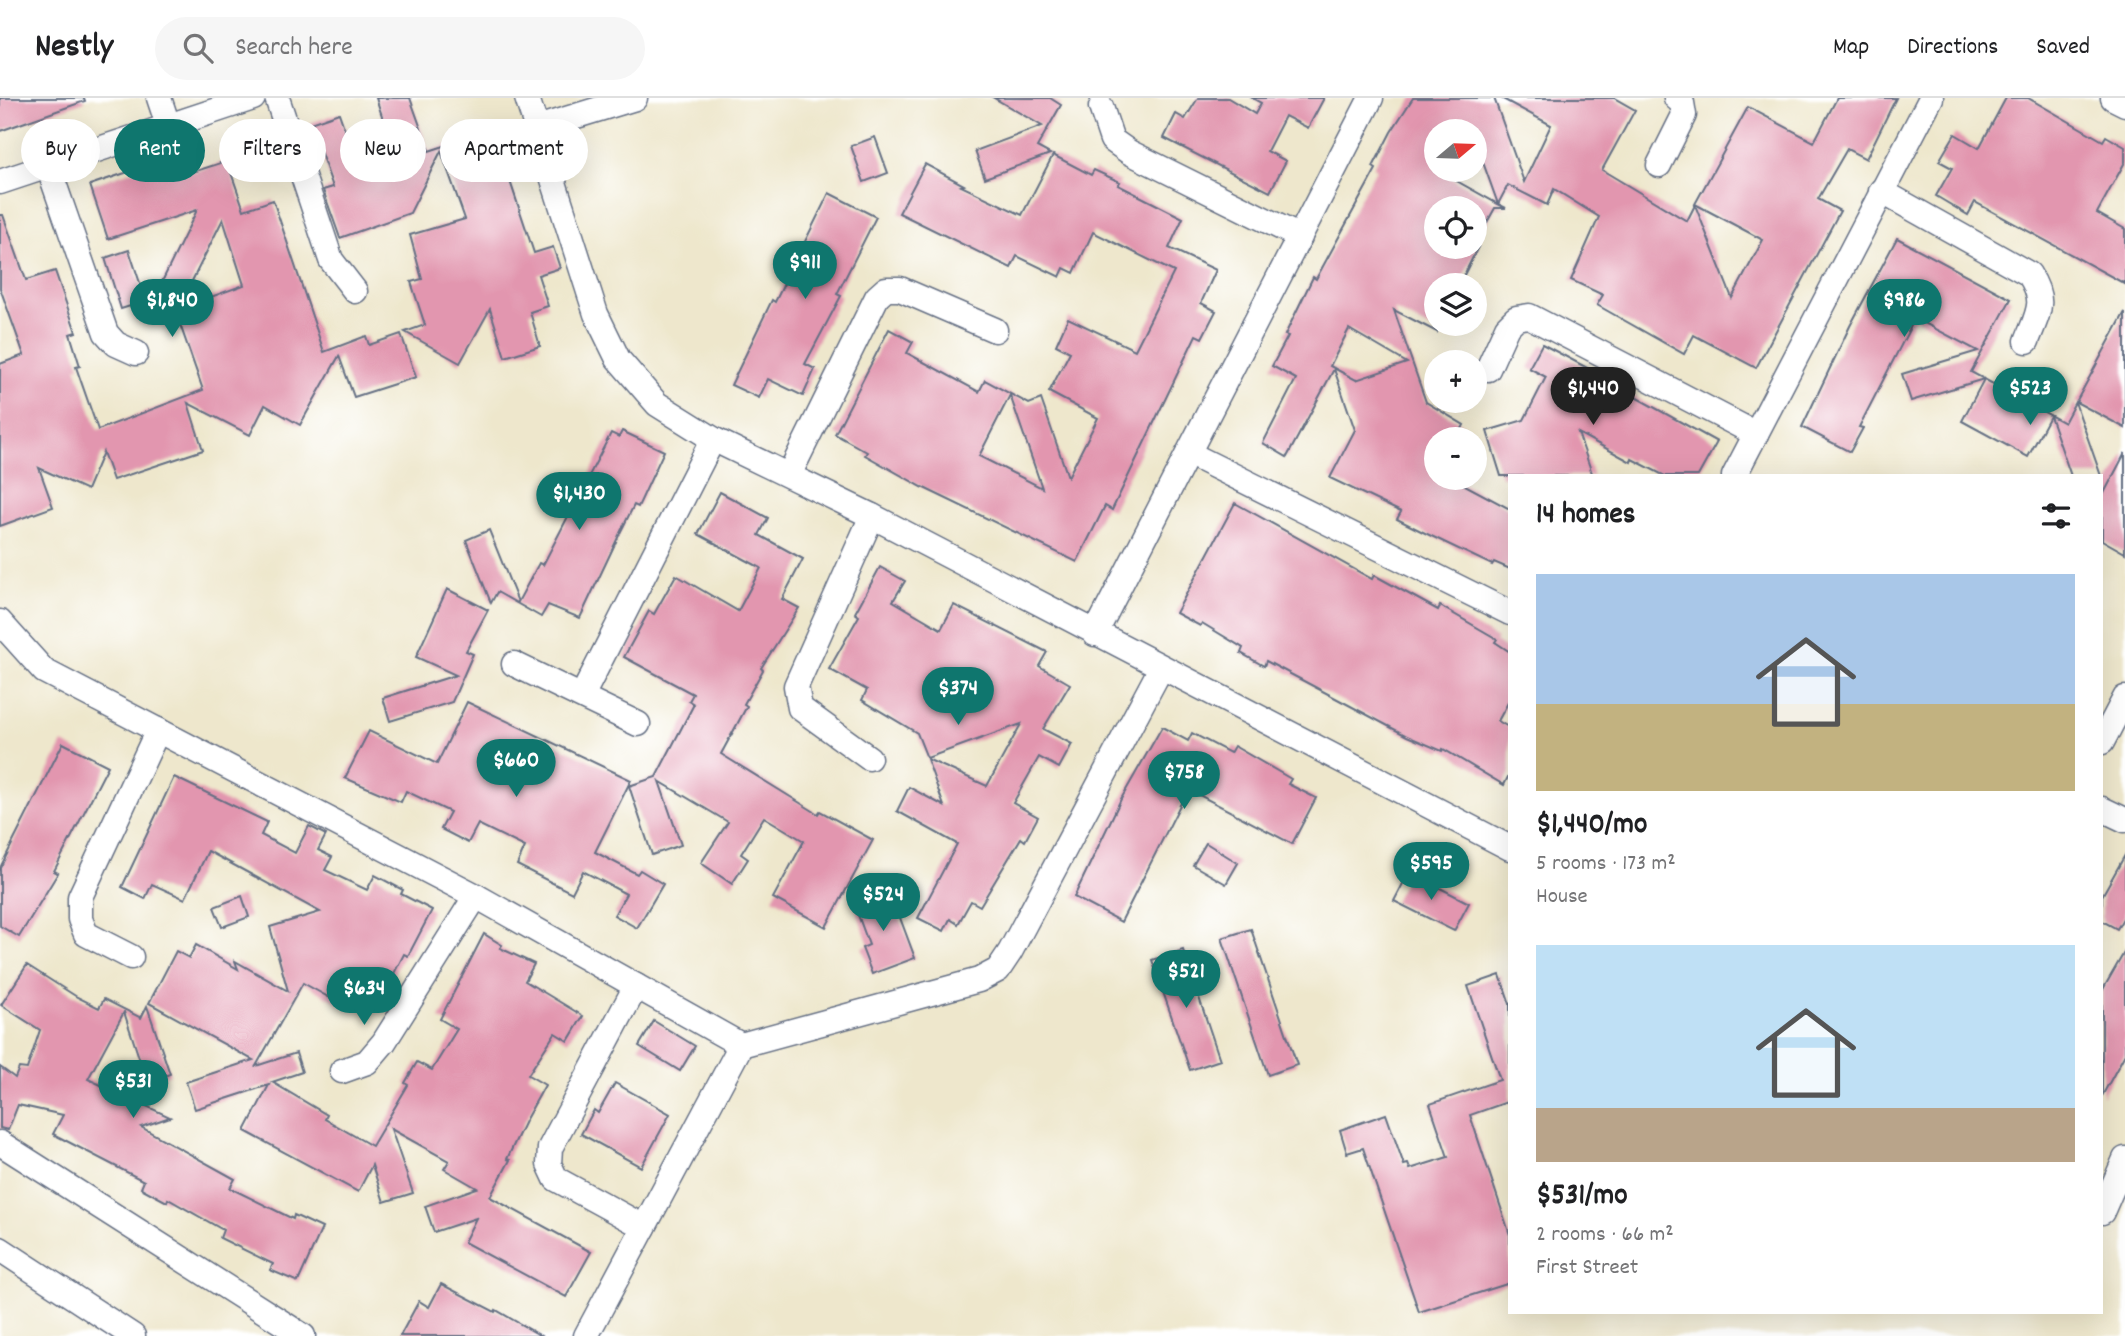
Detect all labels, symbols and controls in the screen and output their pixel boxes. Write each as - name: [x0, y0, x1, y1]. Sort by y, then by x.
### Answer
- search box: [155, 17, 645, 80]
- text: Nestly: [35, 25, 113, 72]
- icon: search: [179, 29, 217, 67]
- text: Search here: [235, 30, 353, 67]
- text: Map: [1833, 31, 1869, 65]
- text: Directions: [1907, 31, 1998, 65]
- text: Saved: [2036, 31, 2090, 65]
- chip: Buy: [21, 119, 100, 182]
- chip: Rent: [114, 119, 205, 182]
- chip: Filters: [219, 119, 326, 182]
- chip: New: [340, 119, 426, 182]
- chip: Apartment: [440, 119, 588, 182]
- north arrow: [1424, 119, 1488, 182]
- map controls: [1424, 119, 1487, 490]
- button: locate: [1424, 196, 1487, 259]
- pin: $911: [764, 242, 846, 301]
- text: $911: [789, 247, 821, 280]
- button: layers: [1424, 273, 1487, 336]
- pin: $1,840: [115, 280, 229, 339]
- pin: $986: [1863, 280, 1945, 339]
- text: $1,840: [146, 285, 198, 318]
- text: $986: [1883, 285, 1925, 318]
- button: +: [1424, 350, 1487, 413]
- pin: $1,440: [1536, 368, 1650, 427]
- pin: $523: [1989, 368, 2071, 427]
- text: $1,440: [1567, 373, 1619, 406]
- text: $523: [2009, 373, 2051, 406]
- button: −: [1424, 427, 1487, 490]
- pin: $1,430: [522, 472, 636, 532]
- text: $1,430: [552, 478, 606, 511]
- text: 14 homes: [1536, 495, 1635, 538]
- icon: filters: [2037, 497, 2075, 535]
- icon: home: [1743, 619, 1869, 745]
- pin: $374: [917, 668, 999, 727]
- text: $374: [938, 673, 978, 706]
- pin: $660: [475, 740, 557, 799]
- text: $660: [493, 745, 539, 778]
- pin: $758: [1143, 752, 1225, 811]
- text: $758: [1164, 757, 1204, 790]
- text: $1,440/mo: [1536, 805, 1647, 848]
- pin: $595: [1390, 842, 1472, 902]
- text: $595: [1409, 848, 1453, 881]
- text: 5 rooms · 173 m²: [1536, 848, 1676, 881]
- pin: $524: [842, 874, 924, 933]
- text: $524: [862, 879, 904, 912]
- text: House: [1536, 881, 1588, 914]
- pin: $521: [1145, 950, 1227, 1010]
- text: $521: [1167, 956, 1205, 989]
- pin: $634: [323, 968, 405, 1027]
- text: $634: [343, 973, 385, 1006]
- icon: home: [1743, 990, 1869, 1116]
- pin: $531: [92, 1060, 174, 1120]
- text: $531: [114, 1066, 152, 1099]
- text: $531/mo: [1536, 1176, 1628, 1219]
- text: 2 rooms · 66 m²: [1536, 1219, 1674, 1252]
- text: First Street: [1536, 1252, 1638, 1285]

